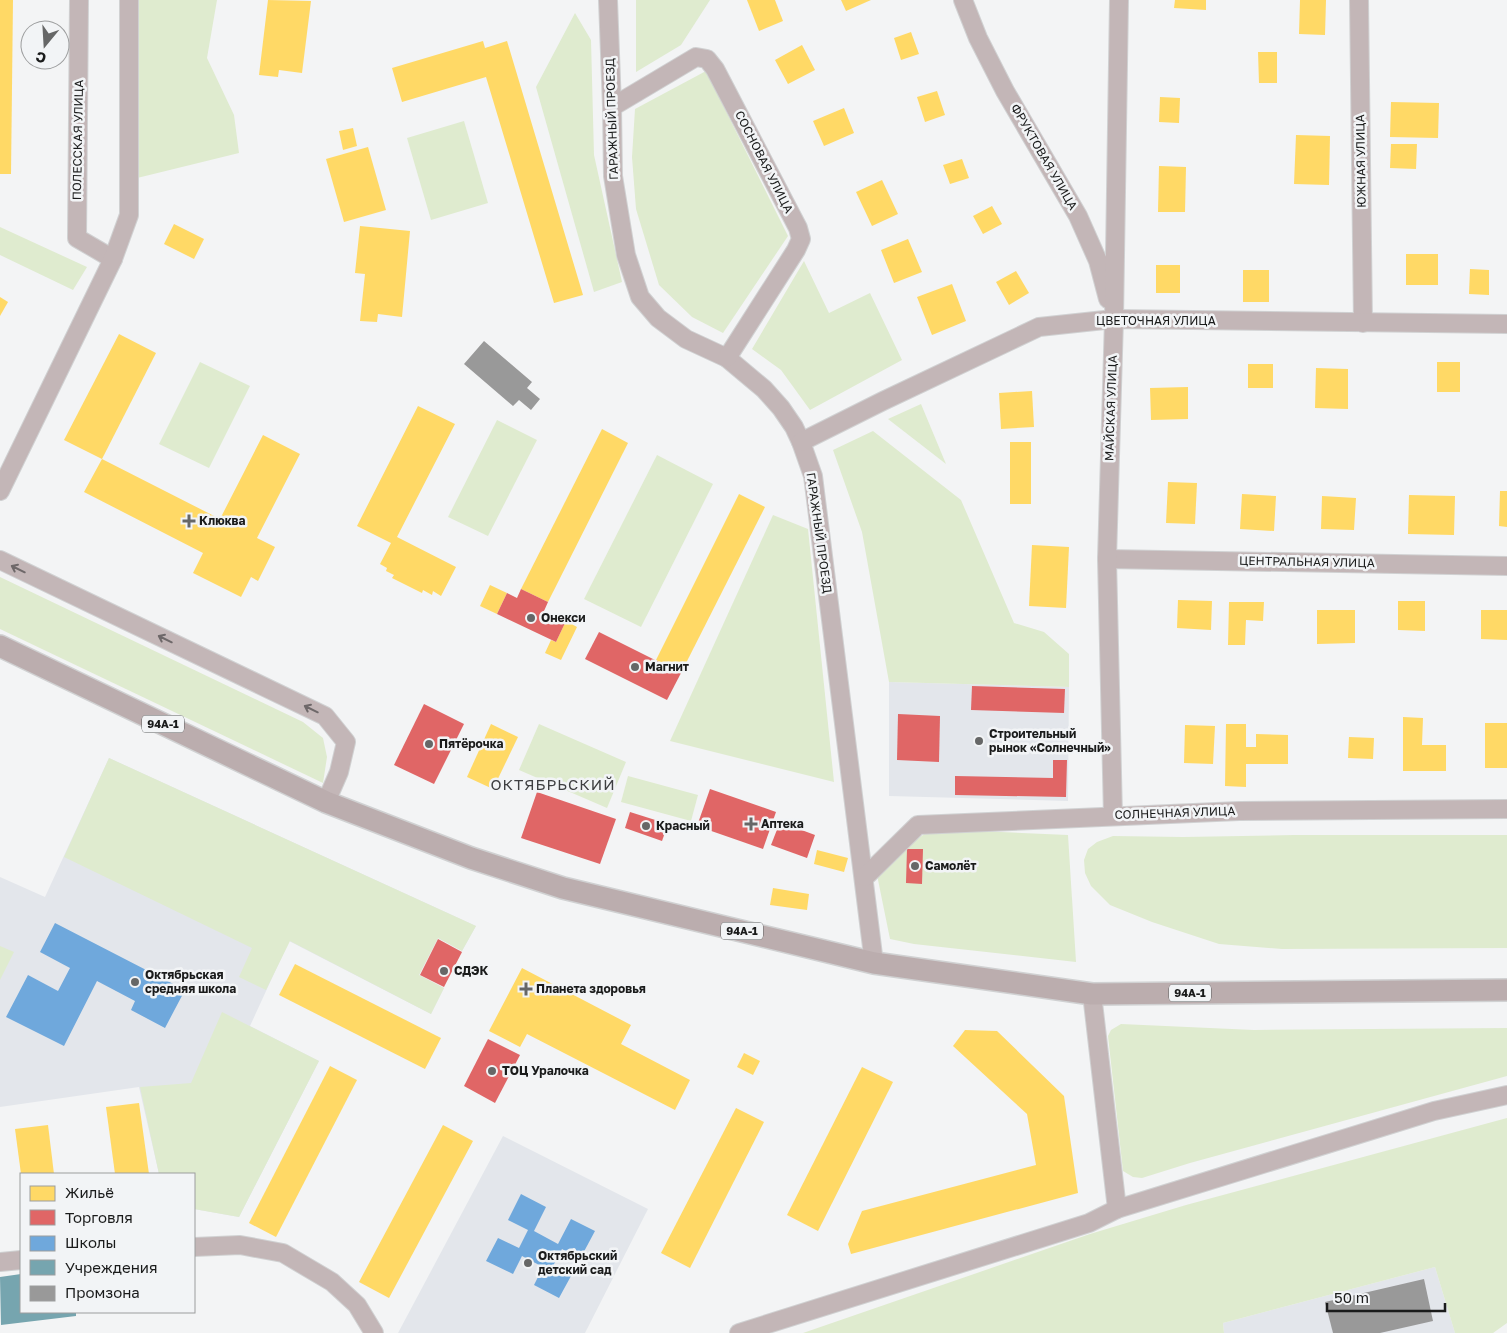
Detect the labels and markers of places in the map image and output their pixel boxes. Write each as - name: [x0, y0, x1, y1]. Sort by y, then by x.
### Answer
- place label: Клюква: [199, 513, 246, 528]
- marker: Клюква: [183, 515, 195, 527]
- place label: Онекси: [541, 610, 586, 625]
- marker: Онекси: [525, 612, 537, 624]
- place label: Магнит: [645, 659, 689, 674]
- marker: Магнит: [629, 661, 641, 673]
- place label: Строительный рынок «Солнечный»: [989, 726, 1111, 755]
- marker: Строительный рынок «Солнечный»: [973, 735, 985, 747]
- place label: Пятёрочка: [439, 736, 504, 751]
- marker: Пятёрочка: [423, 738, 435, 750]
- place label: Аптека: [761, 816, 804, 831]
- place label: Красный: [656, 818, 710, 833]
- marker: Аптека: [745, 818, 757, 830]
- marker: Красный: [640, 820, 652, 832]
- place label: Самолёт: [925, 858, 977, 873]
- marker: Самолёт: [909, 860, 921, 872]
- place label: СДЭК: [454, 963, 489, 978]
- marker: СДЭК: [438, 965, 450, 977]
- place label: Октябрьская средняя школа: [145, 967, 236, 996]
- marker: Октябрьская средняя школа: [129, 976, 141, 988]
- place label: Планета здоровья: [536, 981, 646, 996]
- marker: Планета здоровья: [520, 983, 532, 995]
- place label: ТОЦ Уралочка: [502, 1063, 589, 1078]
- marker: ТОЦ Уралочка: [486, 1065, 498, 1077]
- place label: Октябрьский детский сад: [538, 1248, 617, 1277]
- marker: Октябрьский детский сад: [522, 1257, 534, 1269]

